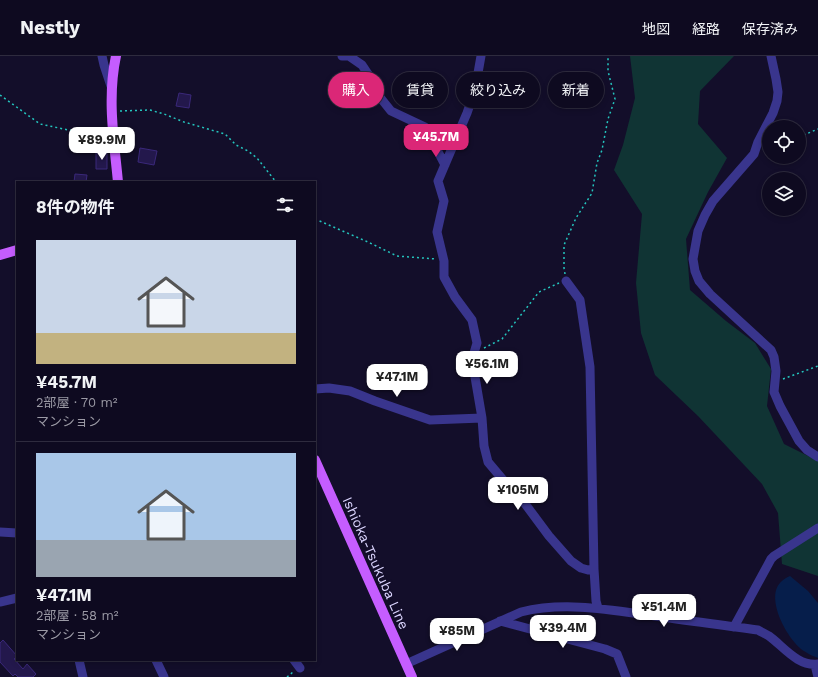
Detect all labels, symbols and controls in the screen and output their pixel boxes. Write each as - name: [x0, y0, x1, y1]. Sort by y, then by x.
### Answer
- text: Nestly: [20, 16, 80, 39]
- text: 地図: [642, 21, 670, 37]
- text: 経路: [692, 21, 720, 37]
- text: 保存済み: [742, 21, 798, 37]
- chip: 購入: [328, 72, 384, 108]
- chip: 賃貸: [392, 72, 448, 108]
- chip: 絞り込み: [456, 72, 540, 108]
- chip: 新着: [548, 72, 604, 108]
- map controls: [762, 120, 806, 216]
- button: locate: [762, 120, 806, 164]
- pin: ¥45.7M: [403, 124, 469, 158]
- pin: ¥89.9M: [69, 127, 135, 161]
- text: ¥45.7M: [413, 129, 459, 144]
- text: ¥89.9M: [78, 132, 126, 147]
- button: layers: [762, 172, 806, 216]
- icon: filters: [274, 194, 296, 216]
- text: 8件の物件: [36, 197, 115, 217]
- icon: home: [130, 266, 202, 338]
- pin: ¥56.1M: [454, 351, 520, 385]
- text: ¥56.1M: [465, 356, 509, 371]
- pin: ¥47.1M: [364, 364, 430, 398]
- text: ¥47.1M: [376, 369, 418, 384]
- text: ¥45.7M: [36, 372, 97, 392]
- text: 2部屋 · 70 m²: [36, 395, 118, 410]
- text: マンション: [36, 414, 101, 429]
- pin: ¥105M: [490, 477, 546, 511]
- icon: home: [130, 479, 202, 551]
- text: ¥105M: [497, 482, 539, 497]
- street label: Ishioka-Tsukuba Line: [340, 494, 412, 632]
- text: ¥47.1M: [36, 585, 92, 605]
- pin: ¥51.4M: [631, 594, 697, 628]
- text: ¥51.4M: [641, 599, 687, 614]
- text: 2部屋 · 58 m²: [36, 608, 119, 623]
- pin: ¥39.4M: [530, 615, 596, 649]
- pin: ¥85M: [433, 618, 481, 652]
- text: ¥39.4M: [539, 620, 587, 635]
- text: ¥85M: [439, 623, 475, 638]
- text: マンション: [36, 627, 101, 642]

